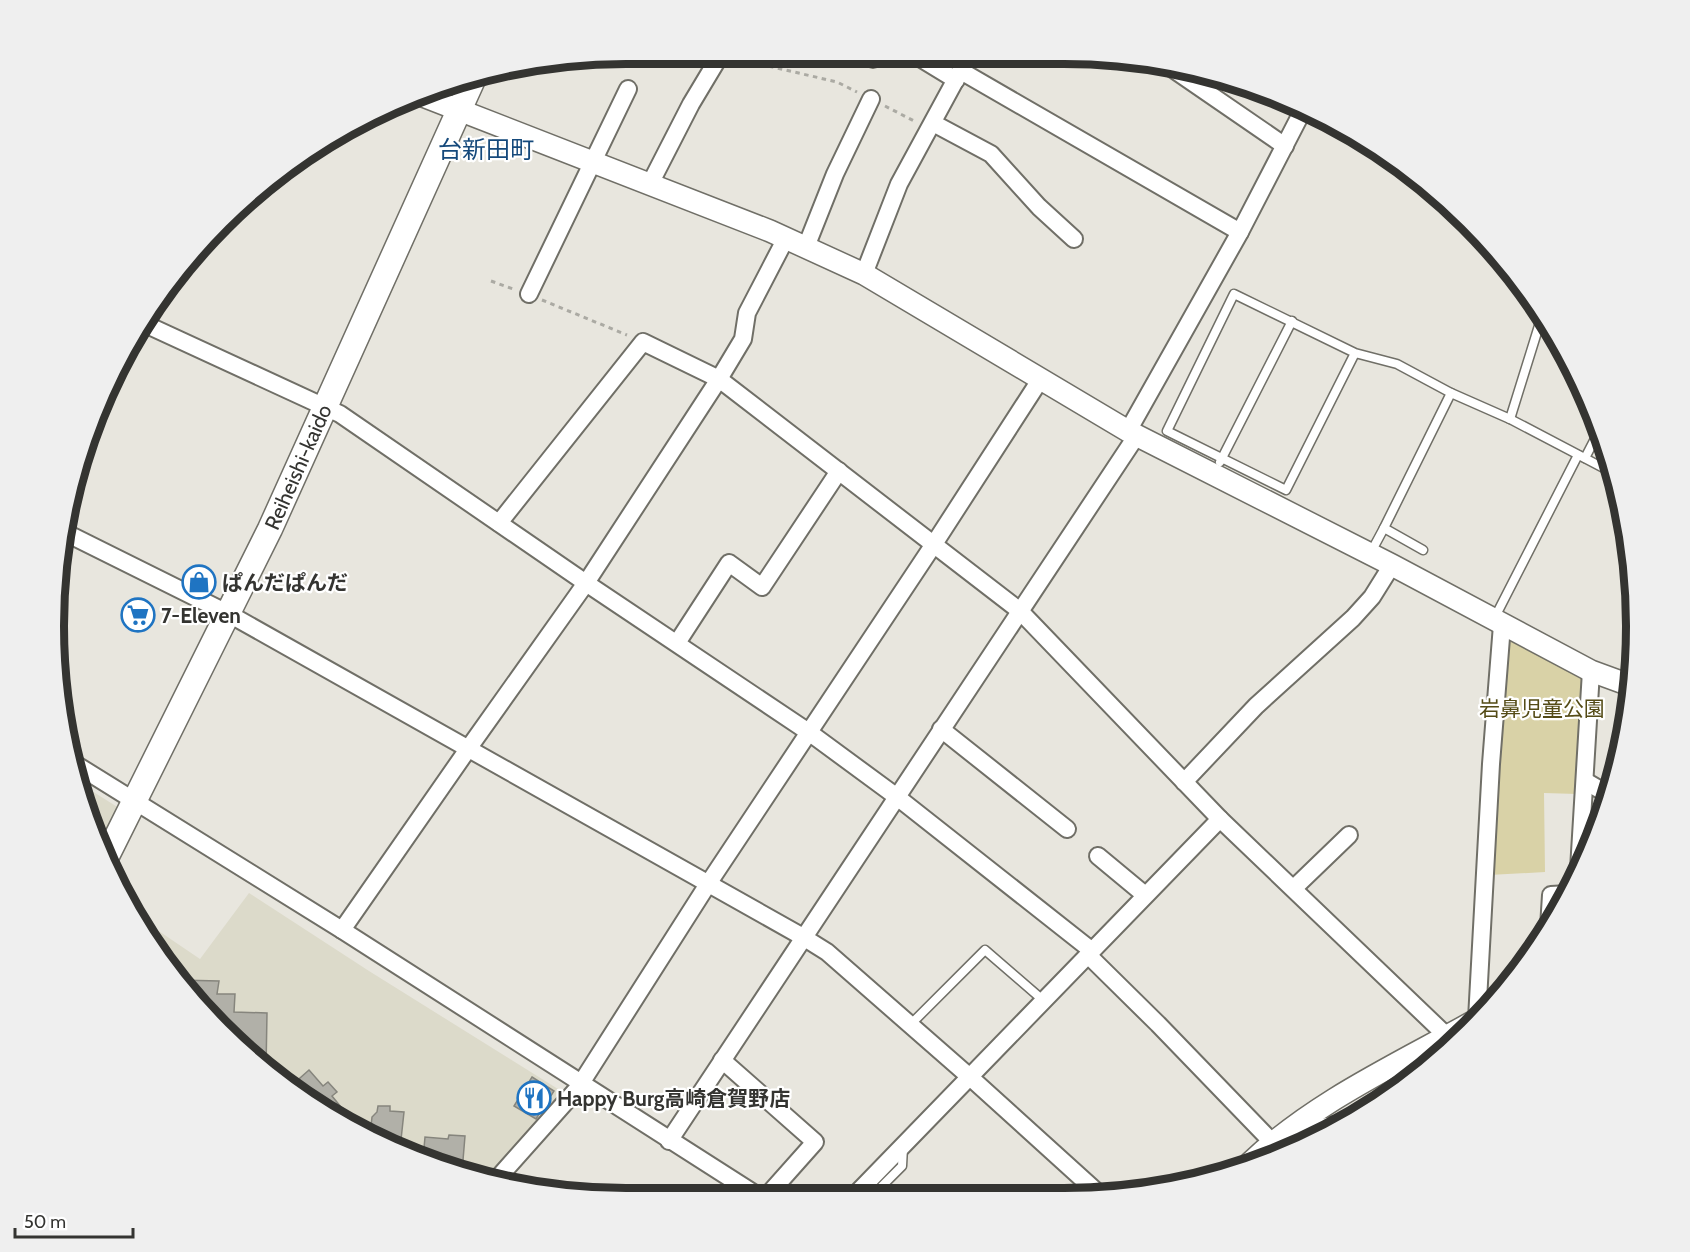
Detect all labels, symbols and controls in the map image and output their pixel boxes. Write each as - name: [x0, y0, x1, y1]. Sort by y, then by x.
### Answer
- district label: 台新田町: [438, 135, 534, 164]
- street label: Reiheishi-kaido: [259, 400, 337, 534]
- shop icon: ぱんだぱんだ: [181, 564, 217, 600]
- place label: ぱんだぱんだ: [222, 570, 348, 595]
- supermarket icon: 7-Eleven: [120, 597, 156, 633]
- place label: 7-Eleven: [161, 603, 241, 628]
- park label: 岩鼻児童公園: [1479, 696, 1605, 721]
- restaurant icon: Happy Burg高崎倉賀野店: [516, 1080, 552, 1116]
- place label: Happy Burg高崎倉賀野店: [557, 1086, 790, 1111]
- scale bar: [15, 1201, 134, 1239]
- text: 50 m: [24, 1211, 66, 1233]

